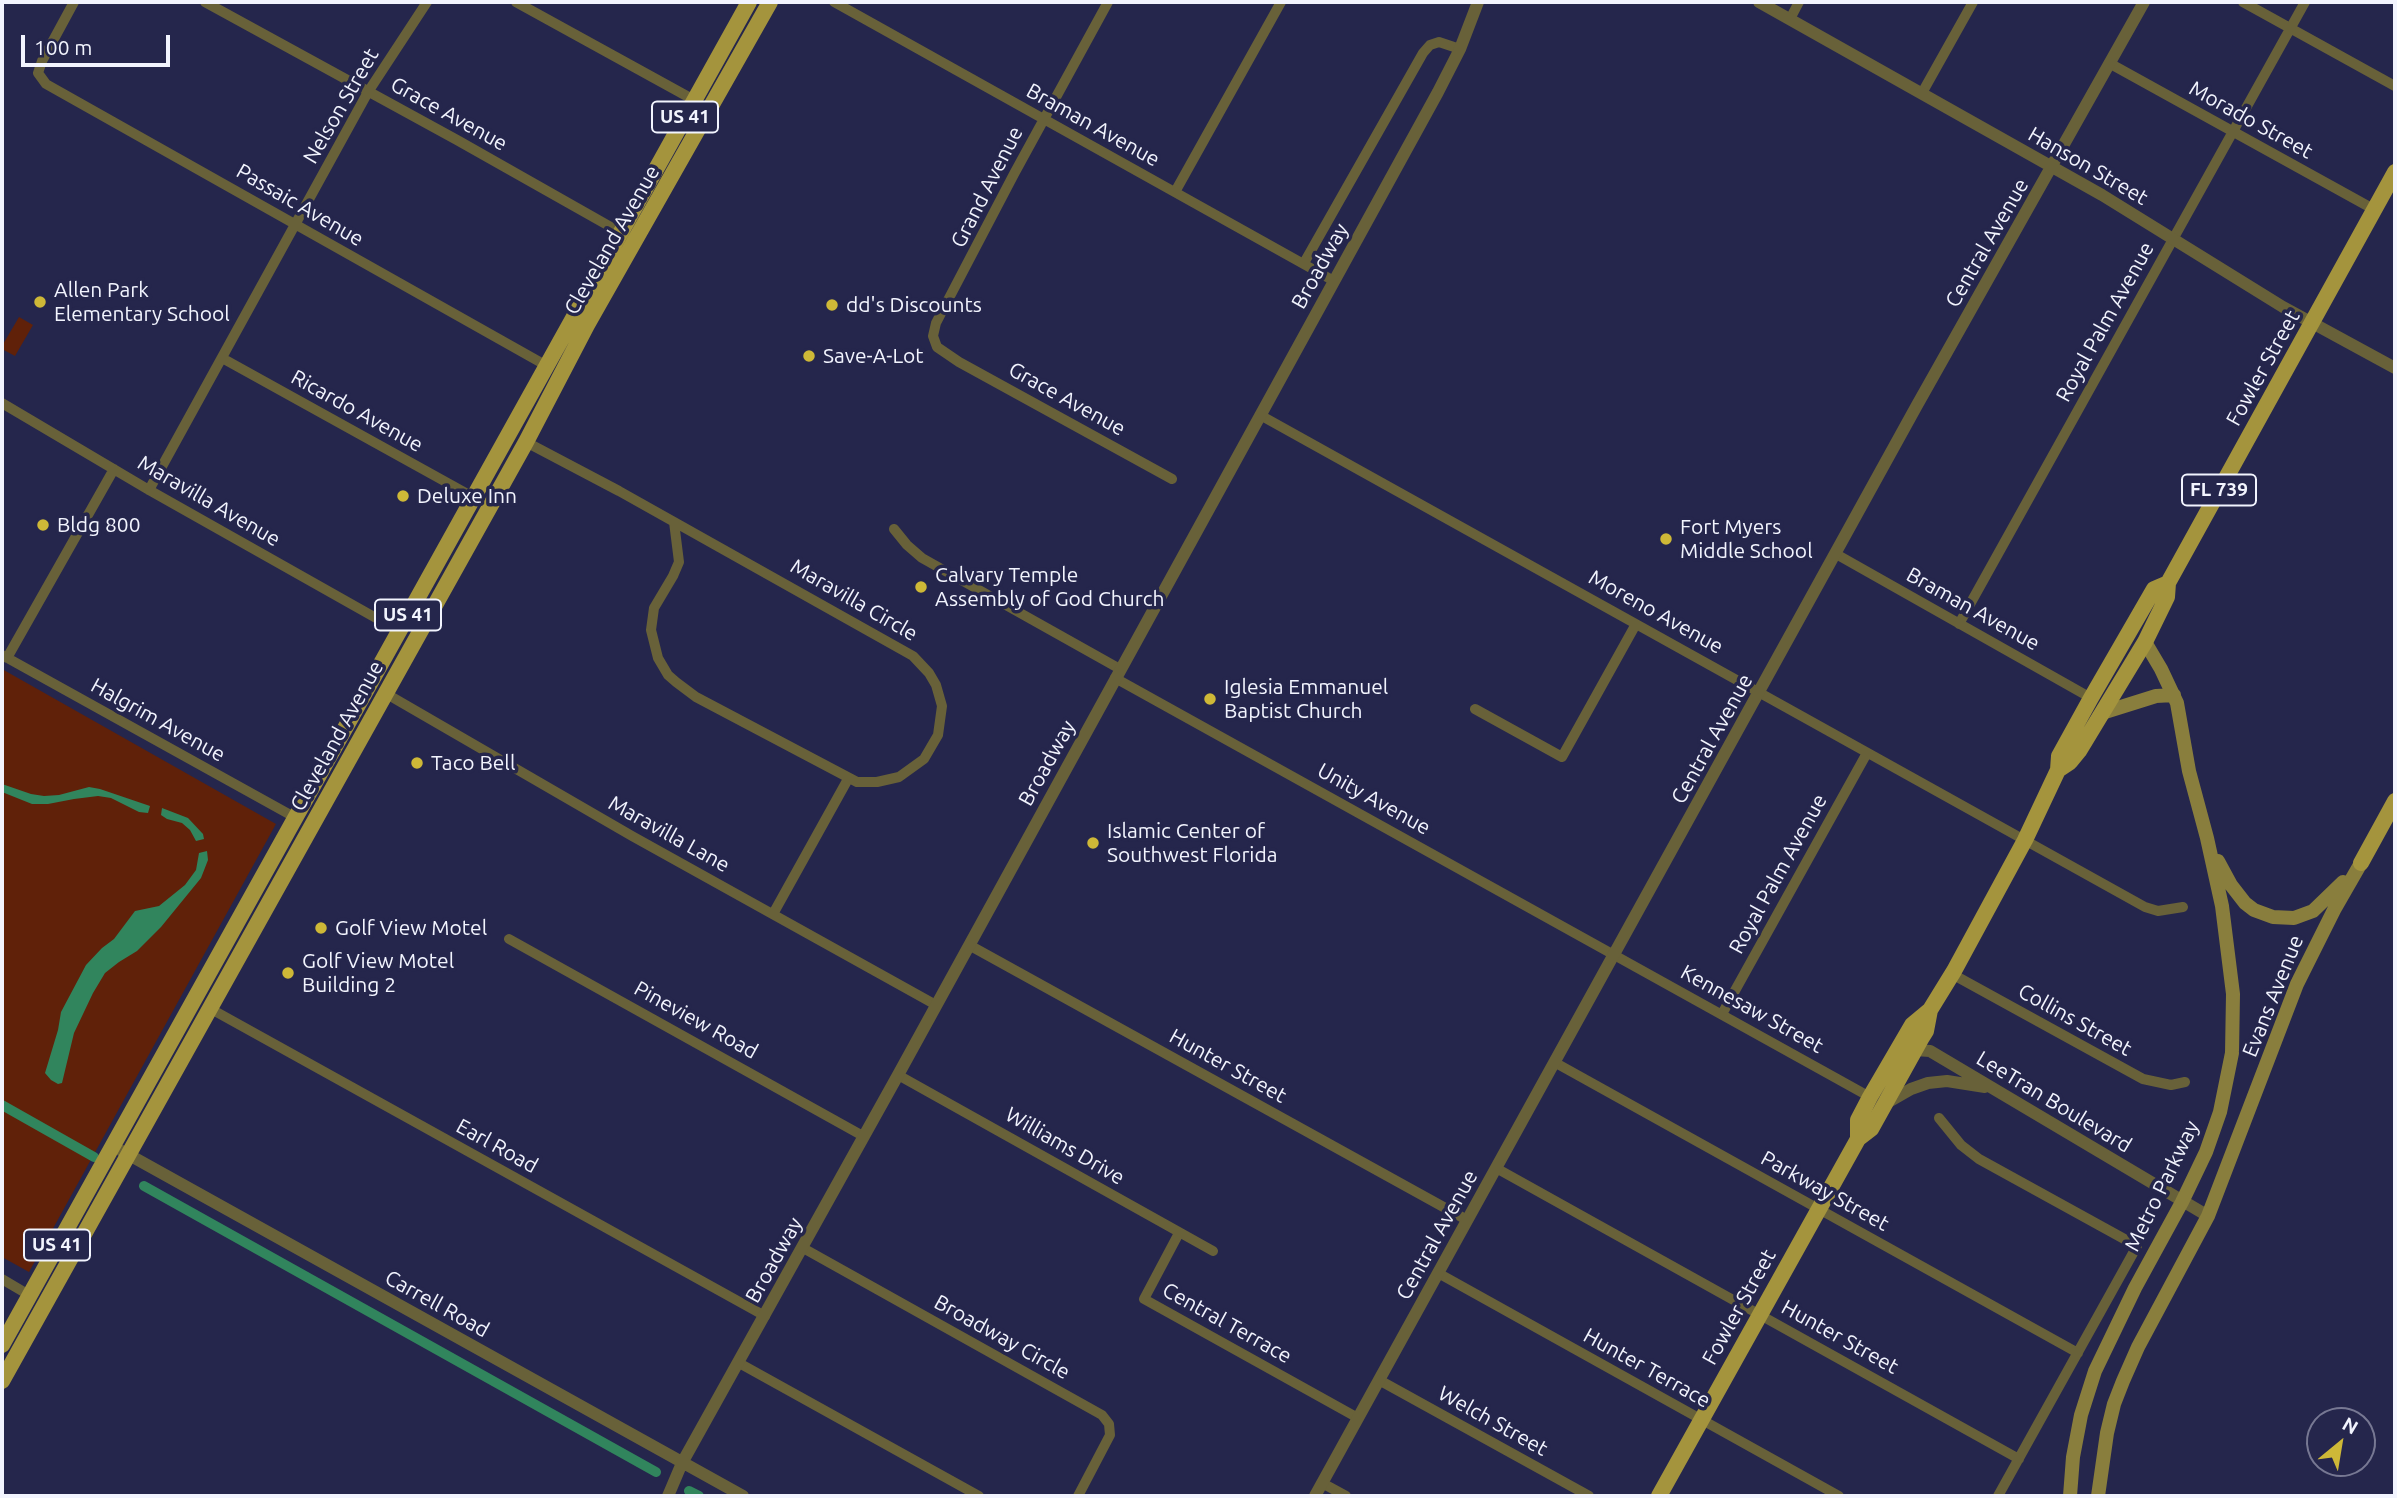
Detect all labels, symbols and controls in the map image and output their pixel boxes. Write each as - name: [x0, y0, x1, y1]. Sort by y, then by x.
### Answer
- scale bar: [24, 21, 173, 65]
- text: 100 m: [34, 35, 92, 59]
- street label: Nelson Street: [298, 44, 384, 168]
- street label: Grace Avenue: [386, 72, 512, 156]
- street label: Morado Street: [2185, 76, 2317, 164]
- street label: Braman Avenue: [1022, 78, 1164, 172]
- road number: US 41: [652, 102, 718, 132]
- street label: Grand Avenue: [946, 122, 1028, 252]
- street label: Hanson Street: [2024, 122, 2152, 210]
- street label: Passaic Avenue: [232, 158, 368, 252]
- street label: Cleveland Avenue: [559, 161, 665, 319]
- street label: Central Avenue: [1940, 174, 2034, 312]
- street label: Broadway: [1286, 219, 1354, 313]
- street label: Royal Palm Avenue: [2051, 238, 2159, 406]
- place label: Allen Park Elementary School: [54, 277, 230, 327]
- place label: dd's Discounts: [846, 292, 982, 318]
- marker: Allen Park Elementary School: [32, 294, 48, 310]
- marker: dd's Discounts: [824, 297, 840, 313]
- street label: Fowler Street: [2221, 306, 2305, 430]
- place label: Save-A-Lot: [823, 343, 924, 369]
- marker: Save-A-Lot: [801, 348, 817, 364]
- street label: Grace Avenue: [1004, 357, 1130, 441]
- street label: Ricardo Avenue: [287, 364, 427, 458]
- street label: Maravilla Avenue: [133, 450, 285, 552]
- road number: FL 739: [2182, 475, 2256, 505]
- place label: Deluxe Inn: [417, 483, 517, 509]
- marker: Deluxe Inn: [395, 488, 411, 504]
- place label: Bldg 800: [57, 512, 141, 538]
- place label: Fort Myers Middle School: [1680, 514, 1813, 564]
- marker: Bldg 800: [35, 517, 51, 533]
- marker: Fort Myers Middle School: [1658, 531, 1674, 547]
- street label: Maravilla Circle: [786, 553, 922, 647]
- place label: Calvary Temple Assembly of God Church: [935, 562, 1165, 612]
- street label: Braman Avenue: [1902, 562, 2044, 656]
- street label: Moreno Avenue: [1584, 565, 1728, 659]
- marker: Calvary Temple Assembly of God Church: [913, 579, 929, 595]
- road number: US 41: [375, 600, 441, 630]
- street label: Cleveland Avenue: [285, 656, 389, 816]
- street label: Central Avenue: [1666, 670, 1758, 808]
- street label: Halgrim Avenue: [86, 673, 230, 767]
- place label: Iglesia Emmanuel Baptist Church: [1224, 674, 1388, 724]
- marker: Iglesia Emmanuel Baptist Church: [1202, 691, 1218, 707]
- street label: Broadway: [1013, 716, 1081, 810]
- place label: Taco Bell: [431, 750, 515, 776]
- marker: Taco Bell: [409, 755, 425, 771]
- street label: Unity Avenue: [1313, 758, 1435, 840]
- street label: Maravilla Lane: [604, 790, 734, 878]
- street label: Royal Palm Avenue: [1724, 790, 1832, 958]
- place label: Islamic Center of Southwest Florida: [1107, 818, 1278, 868]
- marker: Islamic Center of Southwest Florida: [1085, 835, 1101, 851]
- place label: Golf View Motel: [335, 915, 487, 941]
- marker: Golf View Motel: [313, 920, 329, 936]
- street label: Evans Avenue: [2237, 931, 2309, 1061]
- place label: Golf View Motel Building 2: [302, 948, 454, 998]
- street label: Kennesaw Street: [1676, 959, 1828, 1059]
- marker: Golf View Motel Building 2: [280, 965, 296, 981]
- street label: Pineview Road: [630, 976, 762, 1064]
- street label: Collins Street: [2014, 978, 2136, 1062]
- street label: Hunter Street: [1165, 1024, 1291, 1108]
- street label: LeeTran Boulevard: [1972, 1046, 2136, 1158]
- street label: Williams Drive: [1001, 1102, 1129, 1190]
- street label: Earl Road: [452, 1113, 542, 1179]
- street label: Metro Parkway: [2120, 1117, 2204, 1255]
- street label: Parkway Street: [1757, 1145, 1893, 1237]
- street label: Central Avenue: [1391, 1166, 1483, 1304]
- street label: Broadway: [740, 1213, 808, 1307]
- road number: US 41: [24, 1230, 90, 1260]
- street label: Fowler Street: [1697, 1245, 1781, 1369]
- street label: Carrell Road: [380, 1265, 494, 1343]
- street label: Central Terrace: [1158, 1277, 1296, 1369]
- street label: Broadway Circle: [930, 1289, 1074, 1385]
- street label: Hunter Street: [1777, 1295, 1903, 1379]
- street label: Hunter Terrace: [1579, 1323, 1715, 1413]
- street label: Welch Street: [1434, 1381, 1552, 1461]
- north arrow: [2306, 1407, 2376, 1477]
- text: N: [2339, 1412, 2362, 1439]

